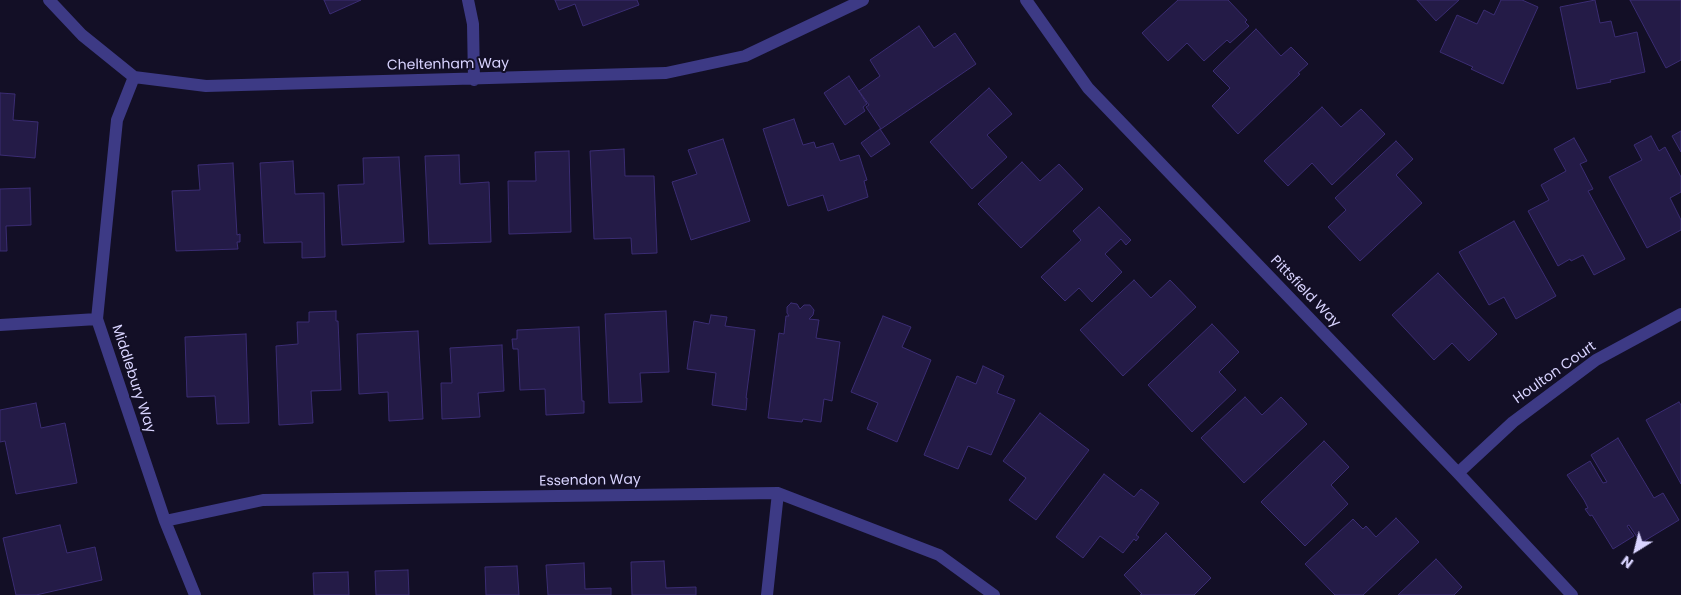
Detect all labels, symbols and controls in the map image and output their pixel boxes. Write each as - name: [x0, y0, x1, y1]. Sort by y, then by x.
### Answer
- street label: Cheltenham Way: [387, 56, 509, 74]
- street label: Pittsfield Way: [1267, 253, 1343, 331]
- street label: Middlebury Way: [108, 323, 158, 435]
- street label: Houlton Court: [1511, 338, 1599, 408]
- street label: Essendon Way: [539, 472, 641, 490]
- north arrow: [1611, 525, 1661, 575]
- text: N: [1617, 551, 1637, 573]

